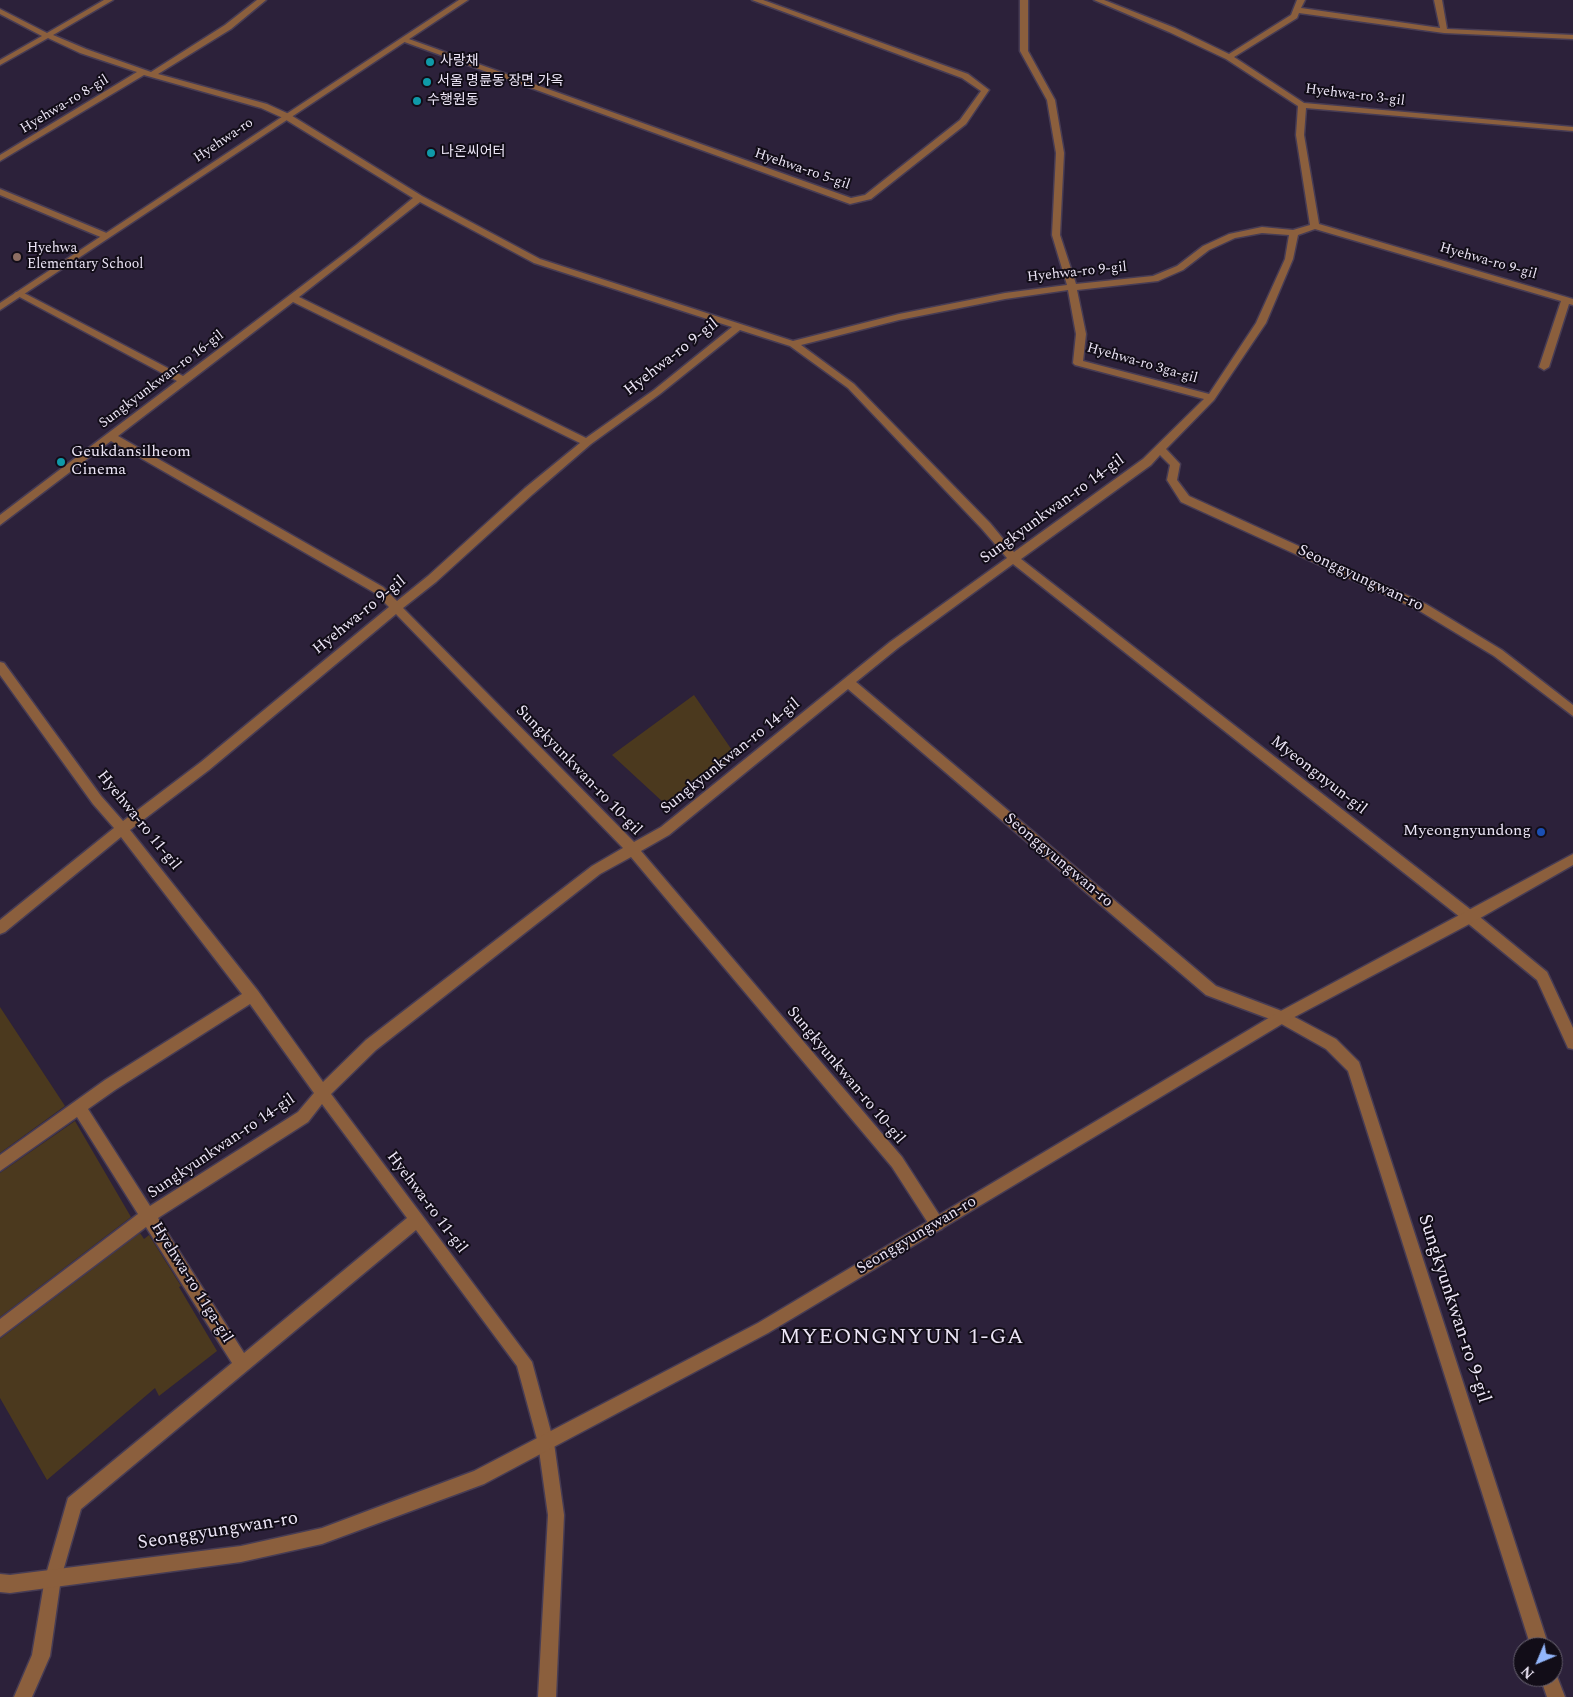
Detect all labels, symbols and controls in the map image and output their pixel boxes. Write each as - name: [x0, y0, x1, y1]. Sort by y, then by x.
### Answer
- place label: 사랑채: [440, 54, 479, 70]
- marker: 사랑채: [424, 56, 436, 68]
- street label: Hyehwa-ro 8-gil: [18, 72, 112, 138]
- place label: 서울 명륜동 장면 가옥: [437, 74, 563, 90]
- marker: 서울 명륜동 장면 가옥: [421, 76, 433, 88]
- street label: Hyehwa-ro 3-gil: [1304, 82, 1406, 110]
- place label: 수행원동: [427, 93, 479, 109]
- marker: 수행원동: [411, 95, 423, 107]
- street label: Hyehwa-ro: [191, 115, 257, 167]
- place label: 나온씨어터: [441, 145, 505, 161]
- street label: Hyehwa-ro 5-gil: [752, 146, 852, 194]
- marker: 나온씨어터: [425, 147, 437, 159]
- street label: Hyehwa-ro 9-gil: [1438, 240, 1538, 284]
- place label: Hyehwa Elementary School: [27, 241, 143, 274]
- marker: Hyehwa Elementary School: [11, 251, 23, 263]
- street label: Hyehwa-ro 9-gil: [1026, 259, 1128, 287]
- street label: Hyehwa-ro 9-gil: [621, 315, 723, 401]
- street label: Sungkyunkwan-ro 16-gil: [96, 328, 228, 432]
- street label: Hyehwa-ro 3ga-gil: [1085, 340, 1199, 388]
- place label: Geukdansilheom Cinema: [71, 443, 191, 481]
- street label: Sungkyunkwan-ro 14-gil: [977, 451, 1129, 569]
- marker: Geukdansilheom Cinema: [55, 456, 67, 468]
- street label: Seonggyungwan-ro: [1294, 541, 1426, 617]
- street label: Hyehwa-ro 9-gil: [309, 573, 411, 659]
- street label: Sungkyunkwan-ro 14-gil: [657, 695, 805, 819]
- street label: Sungkyunkwan-ro 10-gil: [511, 702, 645, 840]
- street label: Myeongnyun-gil: [1266, 732, 1370, 820]
- street label: Hyehwa-ro 11-gil: [92, 767, 184, 875]
- street label: Seonggyungwan-ro: [1000, 810, 1116, 912]
- place label: Myeongnyundong: [1403, 822, 1531, 842]
- marker: Myeongnyundong: [1535, 826, 1547, 838]
- street label: Sungkyunkwan-ro 10-gil: [782, 1003, 908, 1149]
- street label: Sungkyunkwan-ro 14-gil: [145, 1090, 299, 1204]
- street label: Hyehwa-ro 11-gil: [381, 1148, 471, 1258]
- street label: Seonggyungwan-ro: [854, 1193, 980, 1279]
- street label: Sungkyunkwan-ro 9-gil: [1412, 1212, 1494, 1406]
- street label: Hyehwa-ro 11ga-gil: [146, 1219, 236, 1347]
- district label: MYEONGNYUN 1-GA: [778, 1326, 1026, 1352]
- street label: Seonggyungwan-ro: [136, 1508, 300, 1556]
- north arrow: [1513, 1637, 1563, 1687]
- text: N: [1516, 1661, 1539, 1684]

